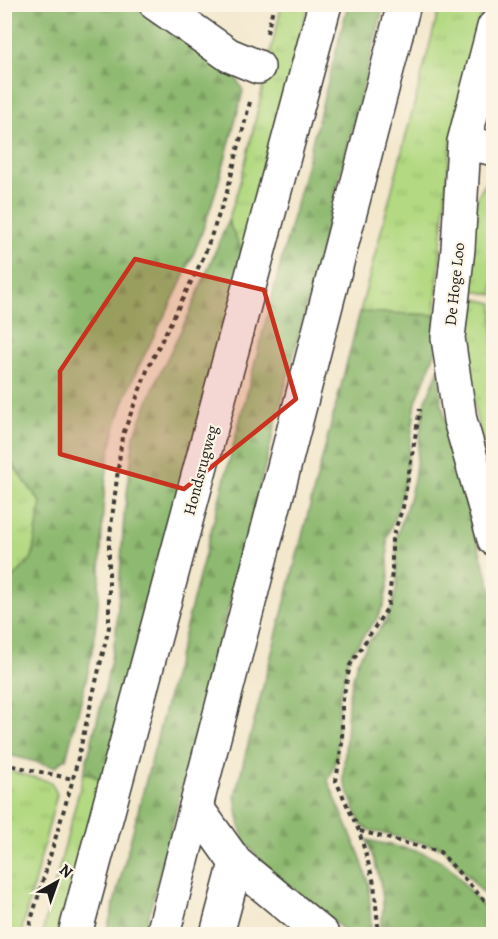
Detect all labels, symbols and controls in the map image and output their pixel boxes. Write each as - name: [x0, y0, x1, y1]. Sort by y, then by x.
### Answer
- street label: De Hoge Loo: [440, 241, 470, 327]
- street label: Hondsrugweg: [178, 423, 224, 518]
- north arrow: [27, 852, 87, 912]
- text: N: [54, 859, 78, 884]

